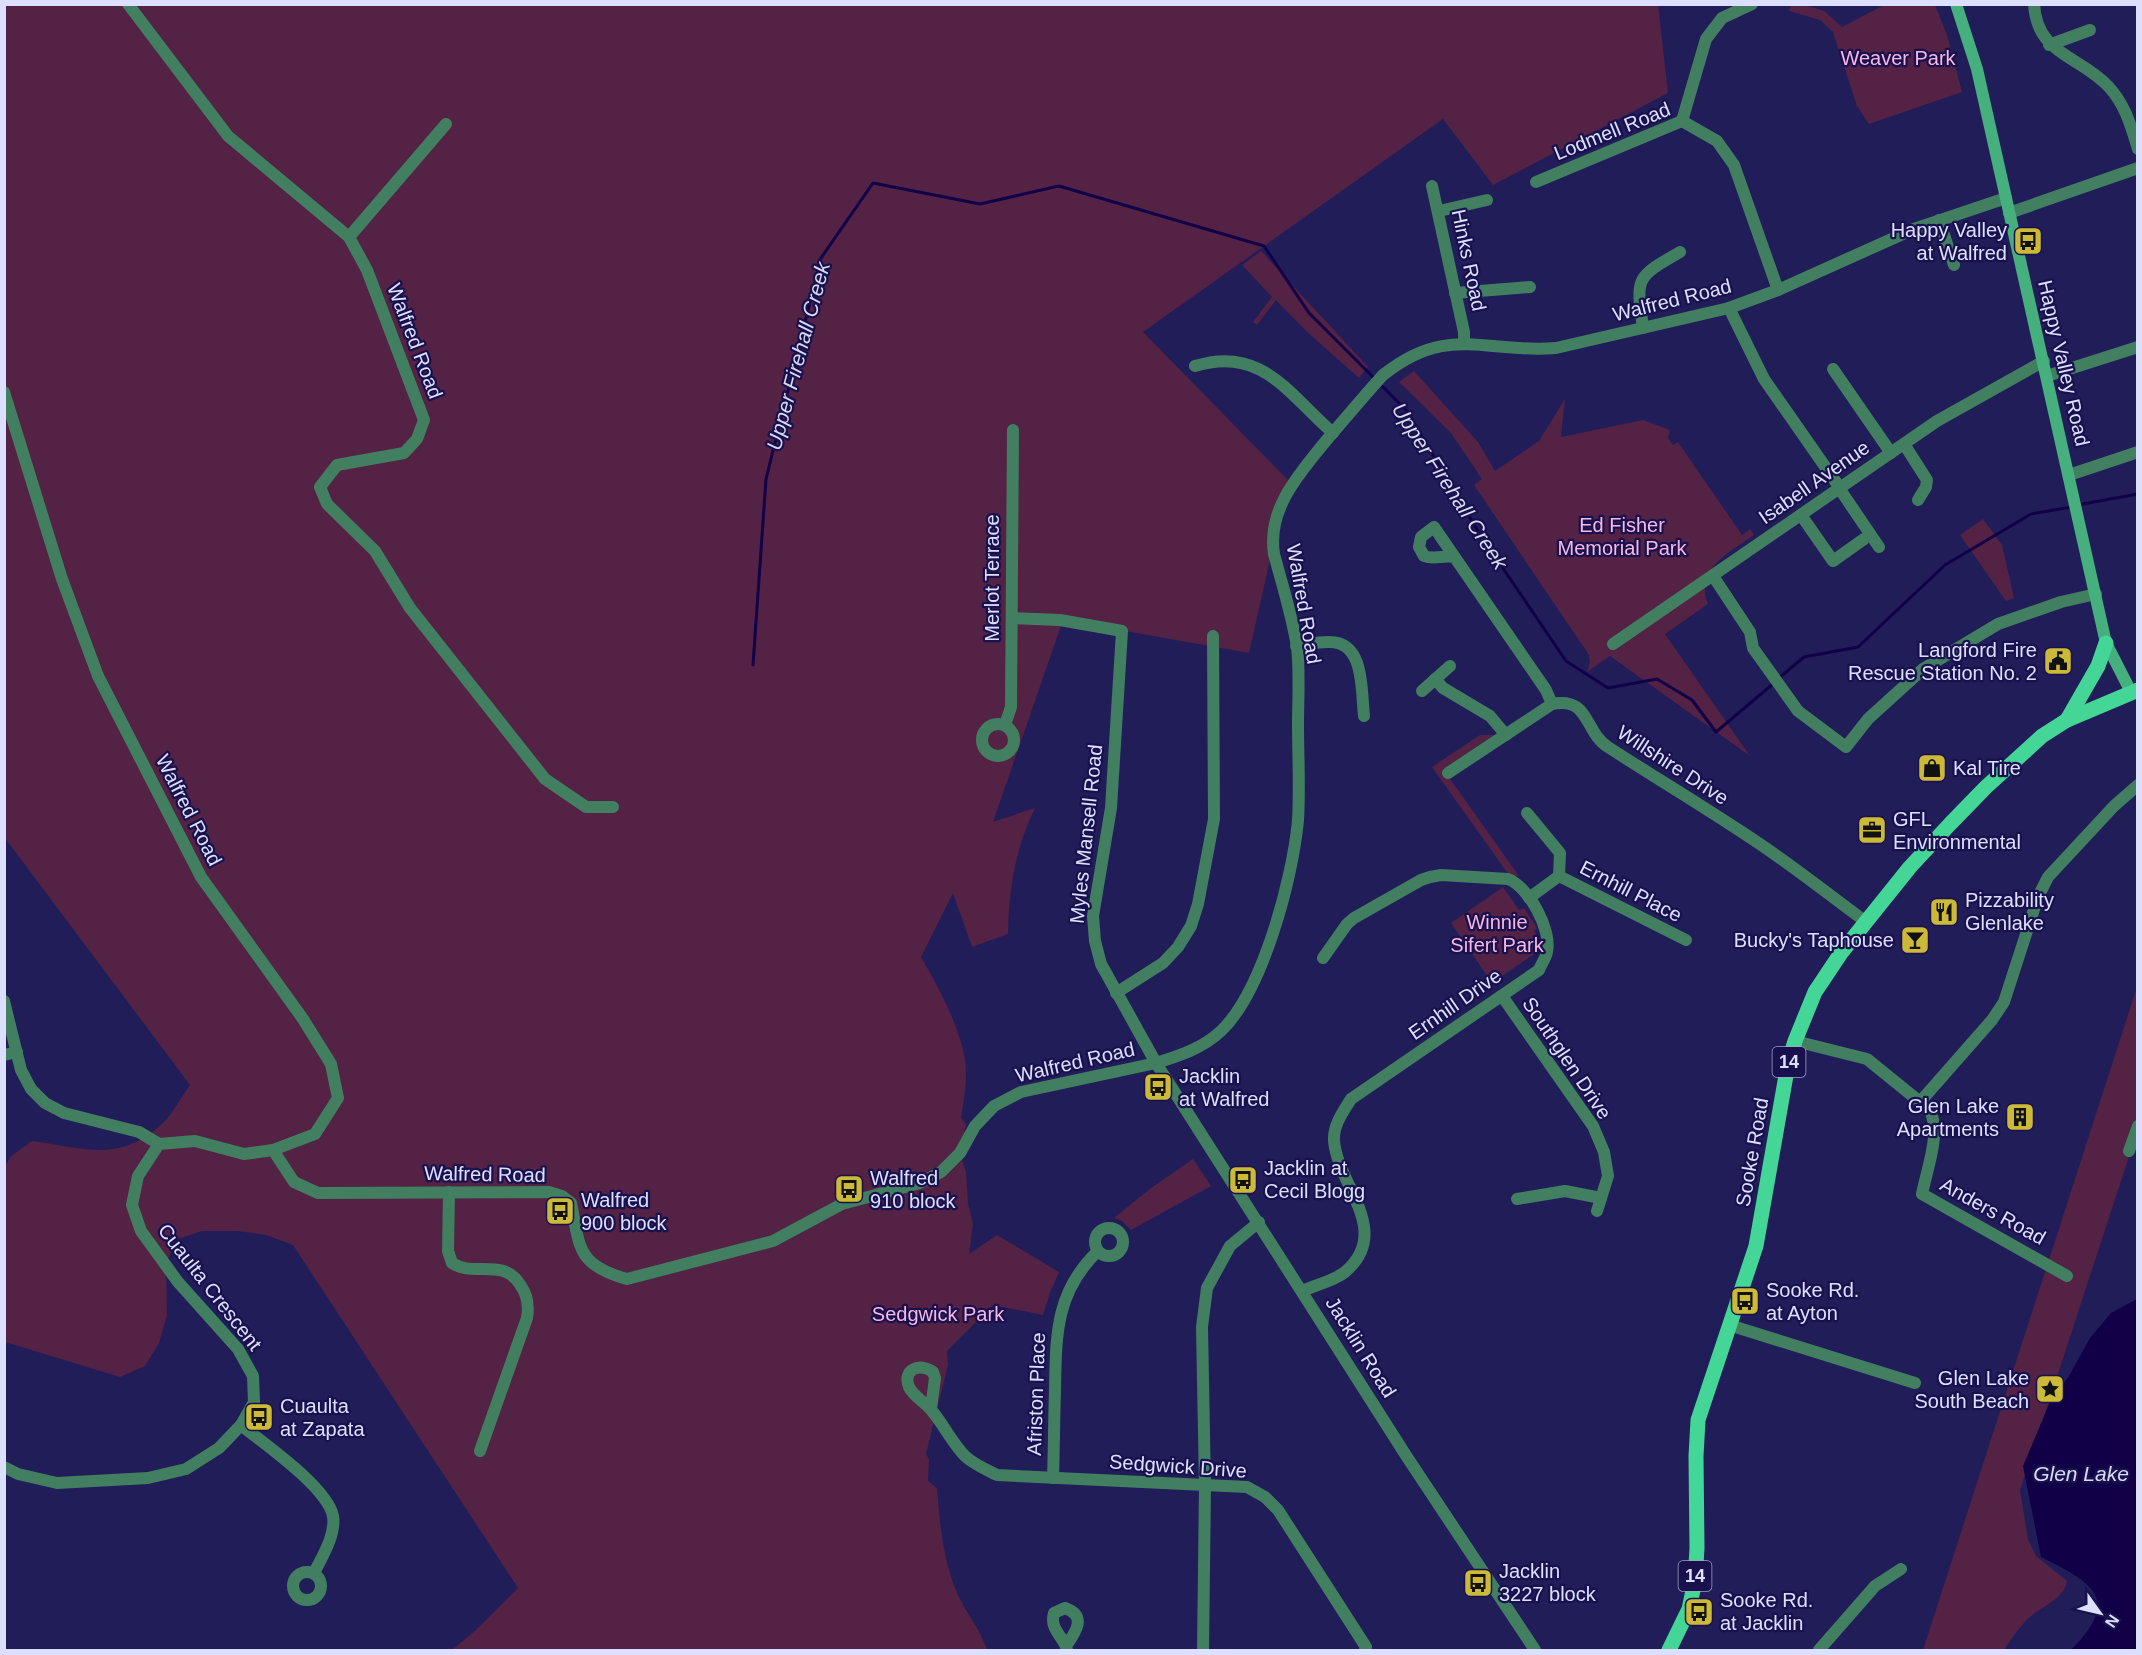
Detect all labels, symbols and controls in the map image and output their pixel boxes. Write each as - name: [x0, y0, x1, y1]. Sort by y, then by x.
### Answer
- park label: Weaver Park: [1840, 47, 1957, 69]
- street label: Lodmell Road: [1551, 98, 1673, 164]
- street label: Hinks Road: [1447, 207, 1491, 313]
- place label: Happy Valley at Walfred: [1891, 219, 2007, 264]
- bus stop icon: Happy Valley at Walfred: [2012, 225, 2044, 257]
- water label: Upper Firehall Creek: [762, 258, 835, 453]
- street label: Walfred Road: [1610, 275, 1734, 325]
- street label: Happy Valley Road: [2034, 278, 2094, 448]
- street label: Walfred Road: [383, 280, 447, 402]
- water label: Upper Firehall Creek: [1388, 398, 1513, 575]
- street label: Isabell Avenue: [1755, 436, 1873, 528]
- street label: Merlot Terrace: [981, 514, 1003, 642]
- park label: Ed Fisher Memorial Park: [1558, 514, 1687, 559]
- street label: Walfred Road: [1283, 542, 1325, 666]
- place label: Langford Fire Rescue Station No. 2: [1848, 639, 2037, 684]
- public building icon: Langford Fire Rescue Station No. 2: [2042, 645, 2074, 677]
- street label: Willshire Drive: [1613, 721, 1733, 809]
- street label: Myles Mansell Road: [1066, 743, 1106, 925]
- street label: Walfred Road: [152, 751, 226, 869]
- shop icon: Kal Tire: [1916, 752, 1948, 784]
- place label: Kal Tire: [1953, 757, 2021, 779]
- place label: GFL Environmental: [1893, 808, 2021, 853]
- office icon: GFL Environmental: [1856, 814, 1888, 846]
- street label: Ernhill Place: [1576, 856, 1686, 926]
- place label: Pizzability Glenlake: [1965, 889, 2054, 934]
- restaurant icon: Pizzability Glenlake: [1928, 896, 1960, 928]
- park label: Winnie Sifert Park: [1450, 911, 1545, 956]
- bar icon: Bucky's Taphouse: [1899, 924, 1931, 956]
- place label: Bucky's Taphouse: [1734, 929, 1894, 951]
- street label: Ernhill Drive: [1405, 964, 1505, 1044]
- street label: Southglen Drive: [1518, 993, 1616, 1123]
- street label: Walfred Road: [1013, 1038, 1137, 1086]
- road number: 14: [1772, 1047, 1806, 1077]
- place label: Jacklin at Walfred: [1179, 1065, 1269, 1110]
- bus stop icon: Jacklin at Walfred: [1142, 1071, 1174, 1103]
- place label: Glen Lake Apartments: [1897, 1095, 1999, 1140]
- street label: Sooke Road: [1732, 1096, 1772, 1208]
- building icon: Glen Lake Apartments: [2004, 1101, 2036, 1133]
- place label: Jacklin at Cecil Blogg: [1264, 1157, 1365, 1202]
- street label: Walfred Road: [424, 1162, 546, 1186]
- bus stop icon: Jacklin at Cecil Blogg: [1227, 1164, 1259, 1196]
- place label: Walfred 910 block: [870, 1167, 957, 1212]
- bus stop icon: Walfred 910 block: [833, 1173, 865, 1205]
- street label: Anders Road: [1937, 1173, 2049, 1249]
- place label: Walfred 900 block: [581, 1189, 668, 1234]
- bus stop icon: Walfred 900 block: [544, 1195, 576, 1227]
- street label: Cuaulta Crescent: [154, 1219, 267, 1355]
- place label: Sooke Rd. at Ayton: [1766, 1279, 1859, 1324]
- bus stop icon: Sooke Rd. at Ayton: [1729, 1285, 1761, 1317]
- street label: Jacklin Road: [1321, 1293, 1401, 1401]
- park label: Sedgwick Park: [872, 1303, 1005, 1325]
- street label: Afriston Place: [1023, 1332, 1049, 1456]
- place label: Glen Lake South Beach: [1914, 1367, 2029, 1412]
- place icon: Glen Lake South Beach: [2034, 1373, 2066, 1405]
- place label: Cuaulta at Zapata: [280, 1395, 365, 1440]
- bus stop icon: Cuaulta at Zapata: [243, 1401, 275, 1433]
- street label: Sedgwick Drive: [1108, 1450, 1248, 1482]
- water label: Glen Lake: [2033, 1462, 2129, 1485]
- place label: Jacklin 3227 block: [1499, 1560, 1597, 1605]
- road number: 14: [1678, 1561, 1712, 1591]
- bus stop icon: Jacklin 3227 block: [1462, 1567, 1494, 1599]
- north arrow: [2070, 1583, 2130, 1643]
- place label: Sooke Rd. at Jacklin: [1720, 1589, 1813, 1634]
- bus stop icon: Sooke Rd. at Jacklin: [1683, 1596, 1715, 1628]
- text: N: [2102, 1612, 2122, 1631]

